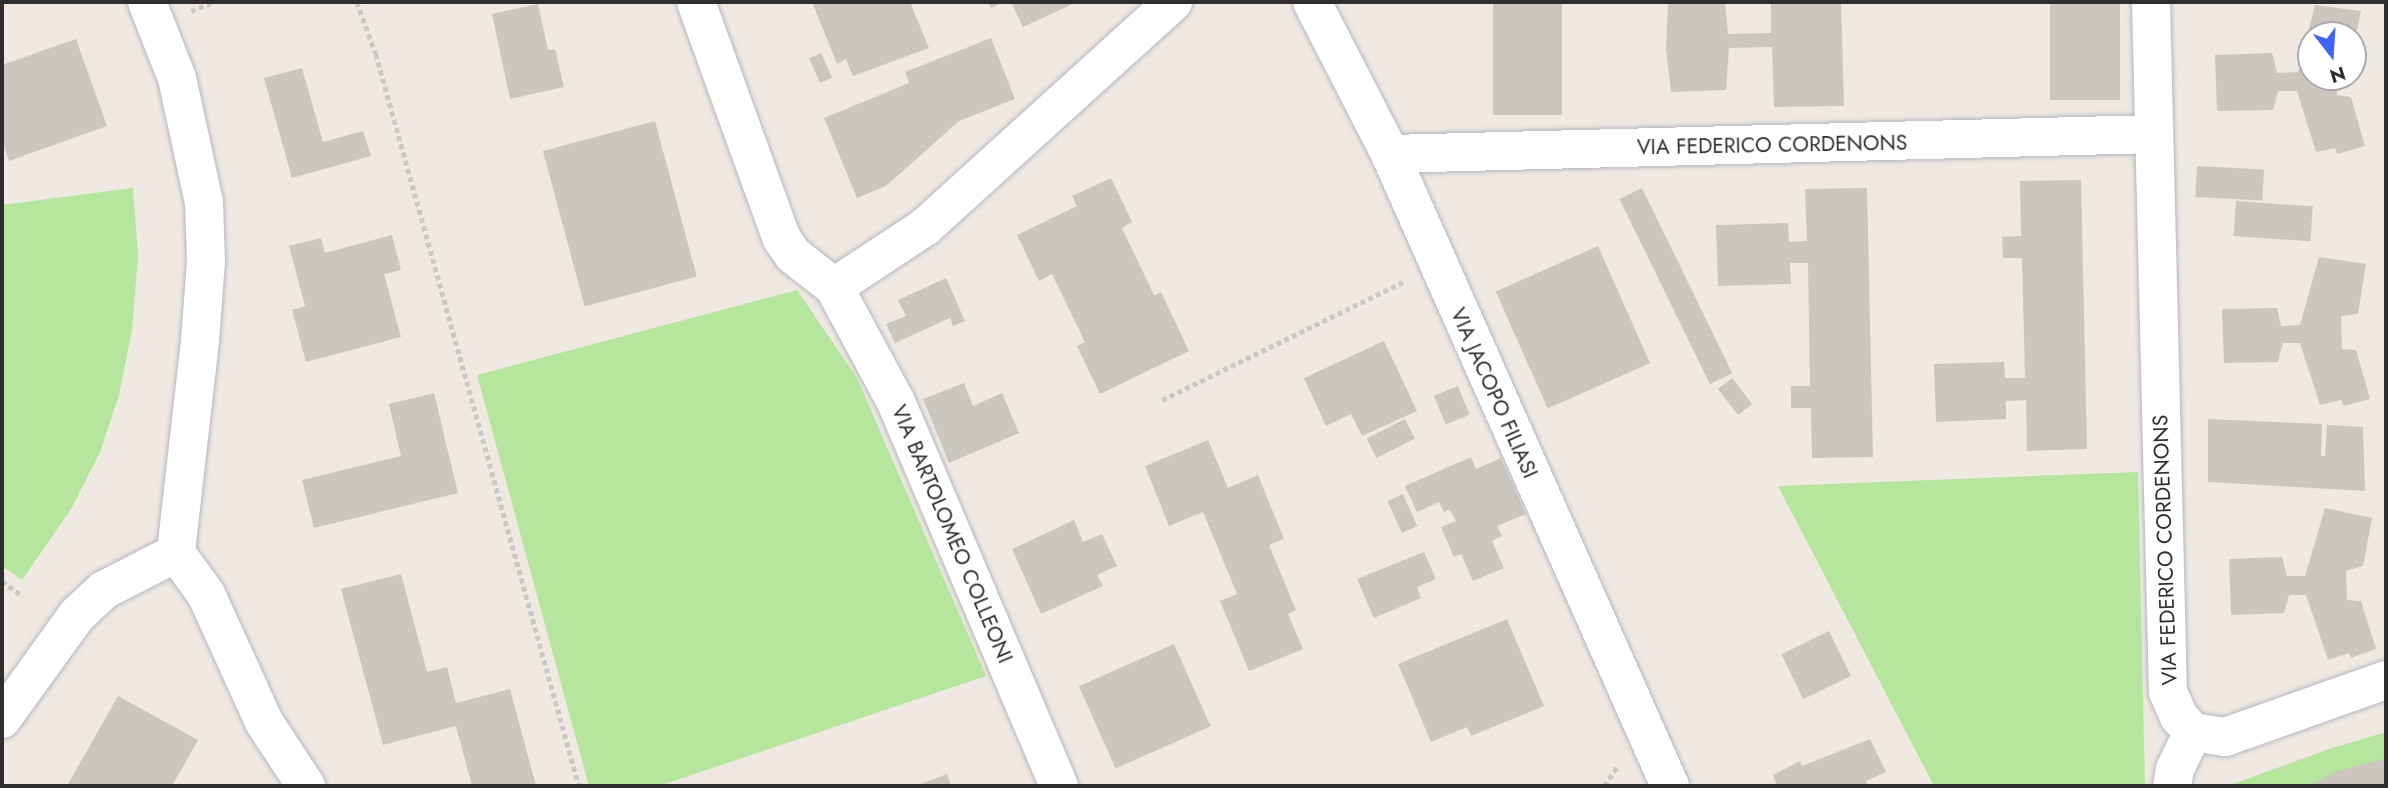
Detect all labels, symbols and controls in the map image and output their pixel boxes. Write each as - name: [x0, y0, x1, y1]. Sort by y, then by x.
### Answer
- north arrow: [2297, 21, 2367, 91]
- text: N: [2327, 60, 2349, 90]
- street label: VIA FEDERICO CORDENONS: [1637, 130, 1907, 160]
- street label: VIA JACOPO FILIASI: [1445, 304, 1543, 482]
- street label: VIA BARTOLOMEO COLLEONI: [886, 401, 1018, 667]
- street label: VIA FEDERICO CORDENONS: [2148, 414, 2182, 686]

